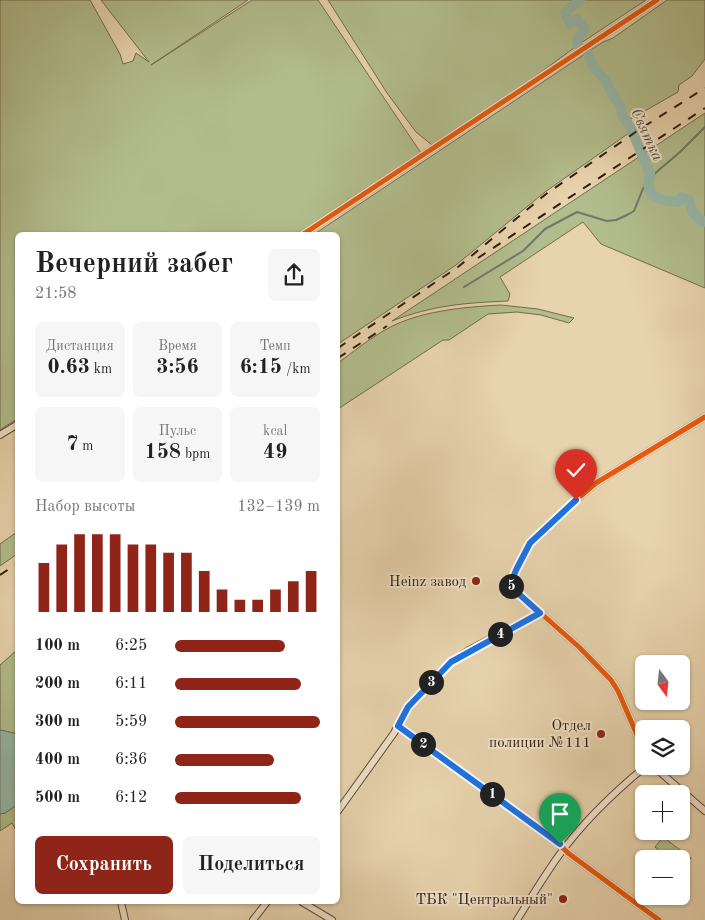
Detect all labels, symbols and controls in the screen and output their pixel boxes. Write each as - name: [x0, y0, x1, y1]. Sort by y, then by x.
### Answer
- water label: Святка: [627, 106, 666, 164]
- button: share: [268, 249, 320, 301]
- text: Вечерний забег: [35, 251, 233, 279]
- text: 21:58: [35, 286, 77, 302]
- text: Дистанция: [46, 339, 114, 353]
- text: Время: [158, 339, 197, 353]
- text: Темп: [260, 339, 291, 353]
- text: 0.63: [47, 357, 90, 378]
- text: 3:56: [156, 357, 199, 378]
- text: 6:15: [240, 357, 282, 378]
- text: km: [90, 362, 112, 376]
- text: /km: [282, 362, 311, 376]
- text: Пульс: [159, 424, 196, 438]
- text: kcal: [263, 424, 287, 438]
- text: 7: [66, 434, 78, 455]
- text: m: [78, 439, 93, 453]
- text: 158: [144, 442, 181, 463]
- text: 49: [263, 442, 287, 463]
- text: bpm: [181, 447, 211, 461]
- pin: [555, 449, 597, 500]
- icon: check: [562, 456, 590, 484]
- text: Набор высоты: [35, 499, 135, 515]
- text: 132–139 m: [237, 499, 320, 515]
- pin: 5: [498, 574, 524, 598]
- place label: Heinz завод: [389, 575, 467, 590]
- marker: Heinz завод: [470, 575, 482, 587]
- text: 5: [507, 579, 516, 593]
- pin: 4: [488, 622, 512, 646]
- text: 4: [496, 627, 505, 641]
- text: 100 m: [35, 638, 80, 654]
- text: 6:25: [115, 638, 147, 654]
- north arrow: [635, 655, 690, 710]
- map controls: [635, 655, 690, 905]
- pin: 3: [418, 670, 444, 694]
- text: 3: [427, 675, 436, 689]
- text: 200 m: [35, 676, 80, 692]
- text: 6:11: [115, 676, 147, 692]
- text: 300 m: [35, 714, 80, 730]
- text: 5:59: [115, 714, 147, 730]
- place label: Отдел полиции №111: [489, 719, 591, 751]
- button: layers: [635, 720, 690, 775]
- marker: Отдел полиции №111: [595, 728, 607, 740]
- pin: 2: [410, 732, 436, 756]
- text: 2: [419, 737, 428, 751]
- text: 400 m: [35, 752, 80, 768]
- text: 6:36: [115, 752, 147, 768]
- pin: 1: [480, 782, 504, 806]
- button: +: [635, 785, 690, 840]
- text: 1: [488, 787, 497, 801]
- text: 500 m: [35, 790, 80, 806]
- text: 6:12: [115, 790, 147, 806]
- pin: [539, 793, 581, 844]
- icon: arrive: [546, 800, 574, 828]
- button: Сохранить: [35, 836, 173, 894]
- button: Поделиться: [183, 836, 320, 894]
- button: −: [635, 850, 690, 905]
- place label: ТБК "Центральный": [415, 893, 553, 908]
- marker: ТБК "Центральный": [557, 893, 569, 905]

